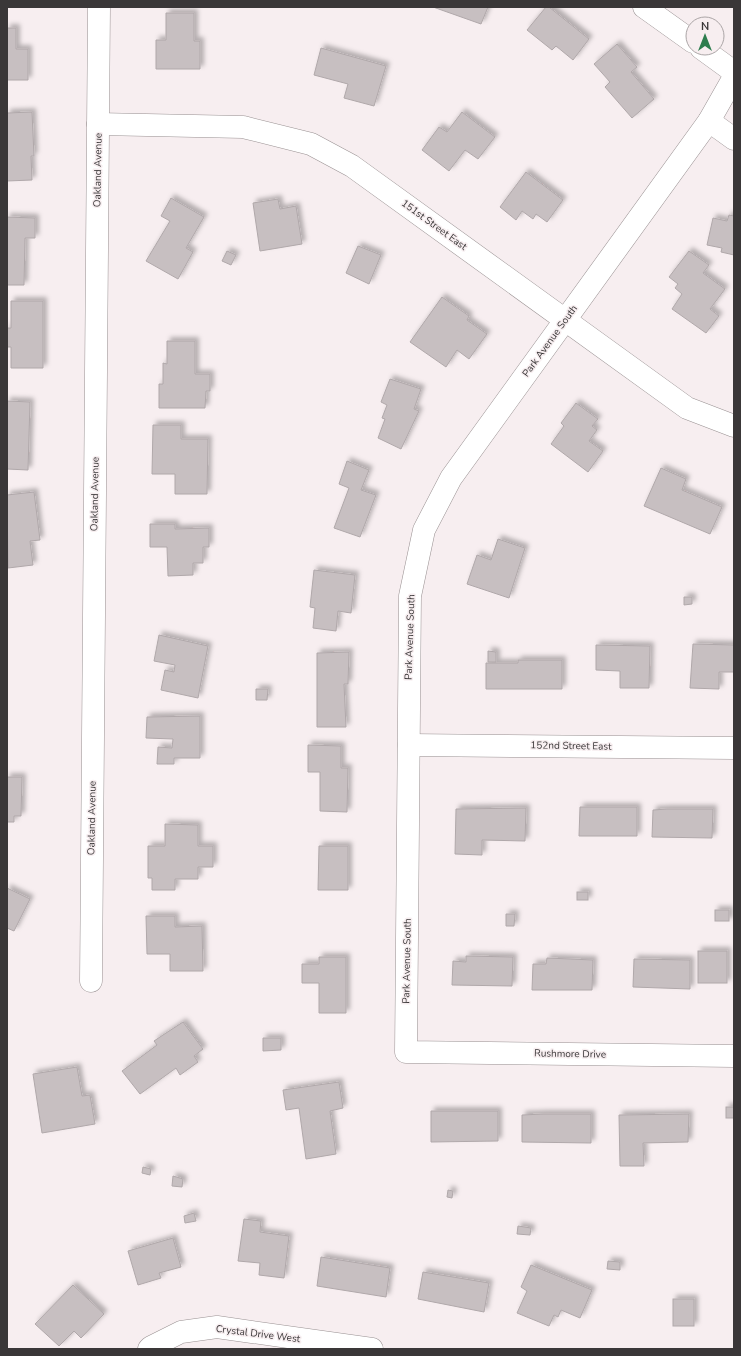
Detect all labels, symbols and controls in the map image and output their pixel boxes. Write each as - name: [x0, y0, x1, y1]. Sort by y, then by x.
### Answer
- north arrow: [685, 16, 725, 56]
- text: N: [701, 19, 709, 34]
- street label: Oakland Avenue: [90, 133, 106, 207]
- street label: 151st Street East: [398, 196, 470, 254]
- street label: Park Avenue South: [519, 302, 581, 380]
- street label: Oakland Avenue: [87, 457, 103, 531]
- street label: Park Avenue South: [402, 594, 418, 680]
- street label: 152nd Street East: [530, 738, 612, 754]
- street label: Oakland Avenue: [84, 781, 100, 855]
- street label: Park Avenue South: [399, 918, 415, 1004]
- street label: Rushmore Drive: [534, 1046, 606, 1062]
- street label: Crystal Drive West: [215, 1322, 302, 1346]

